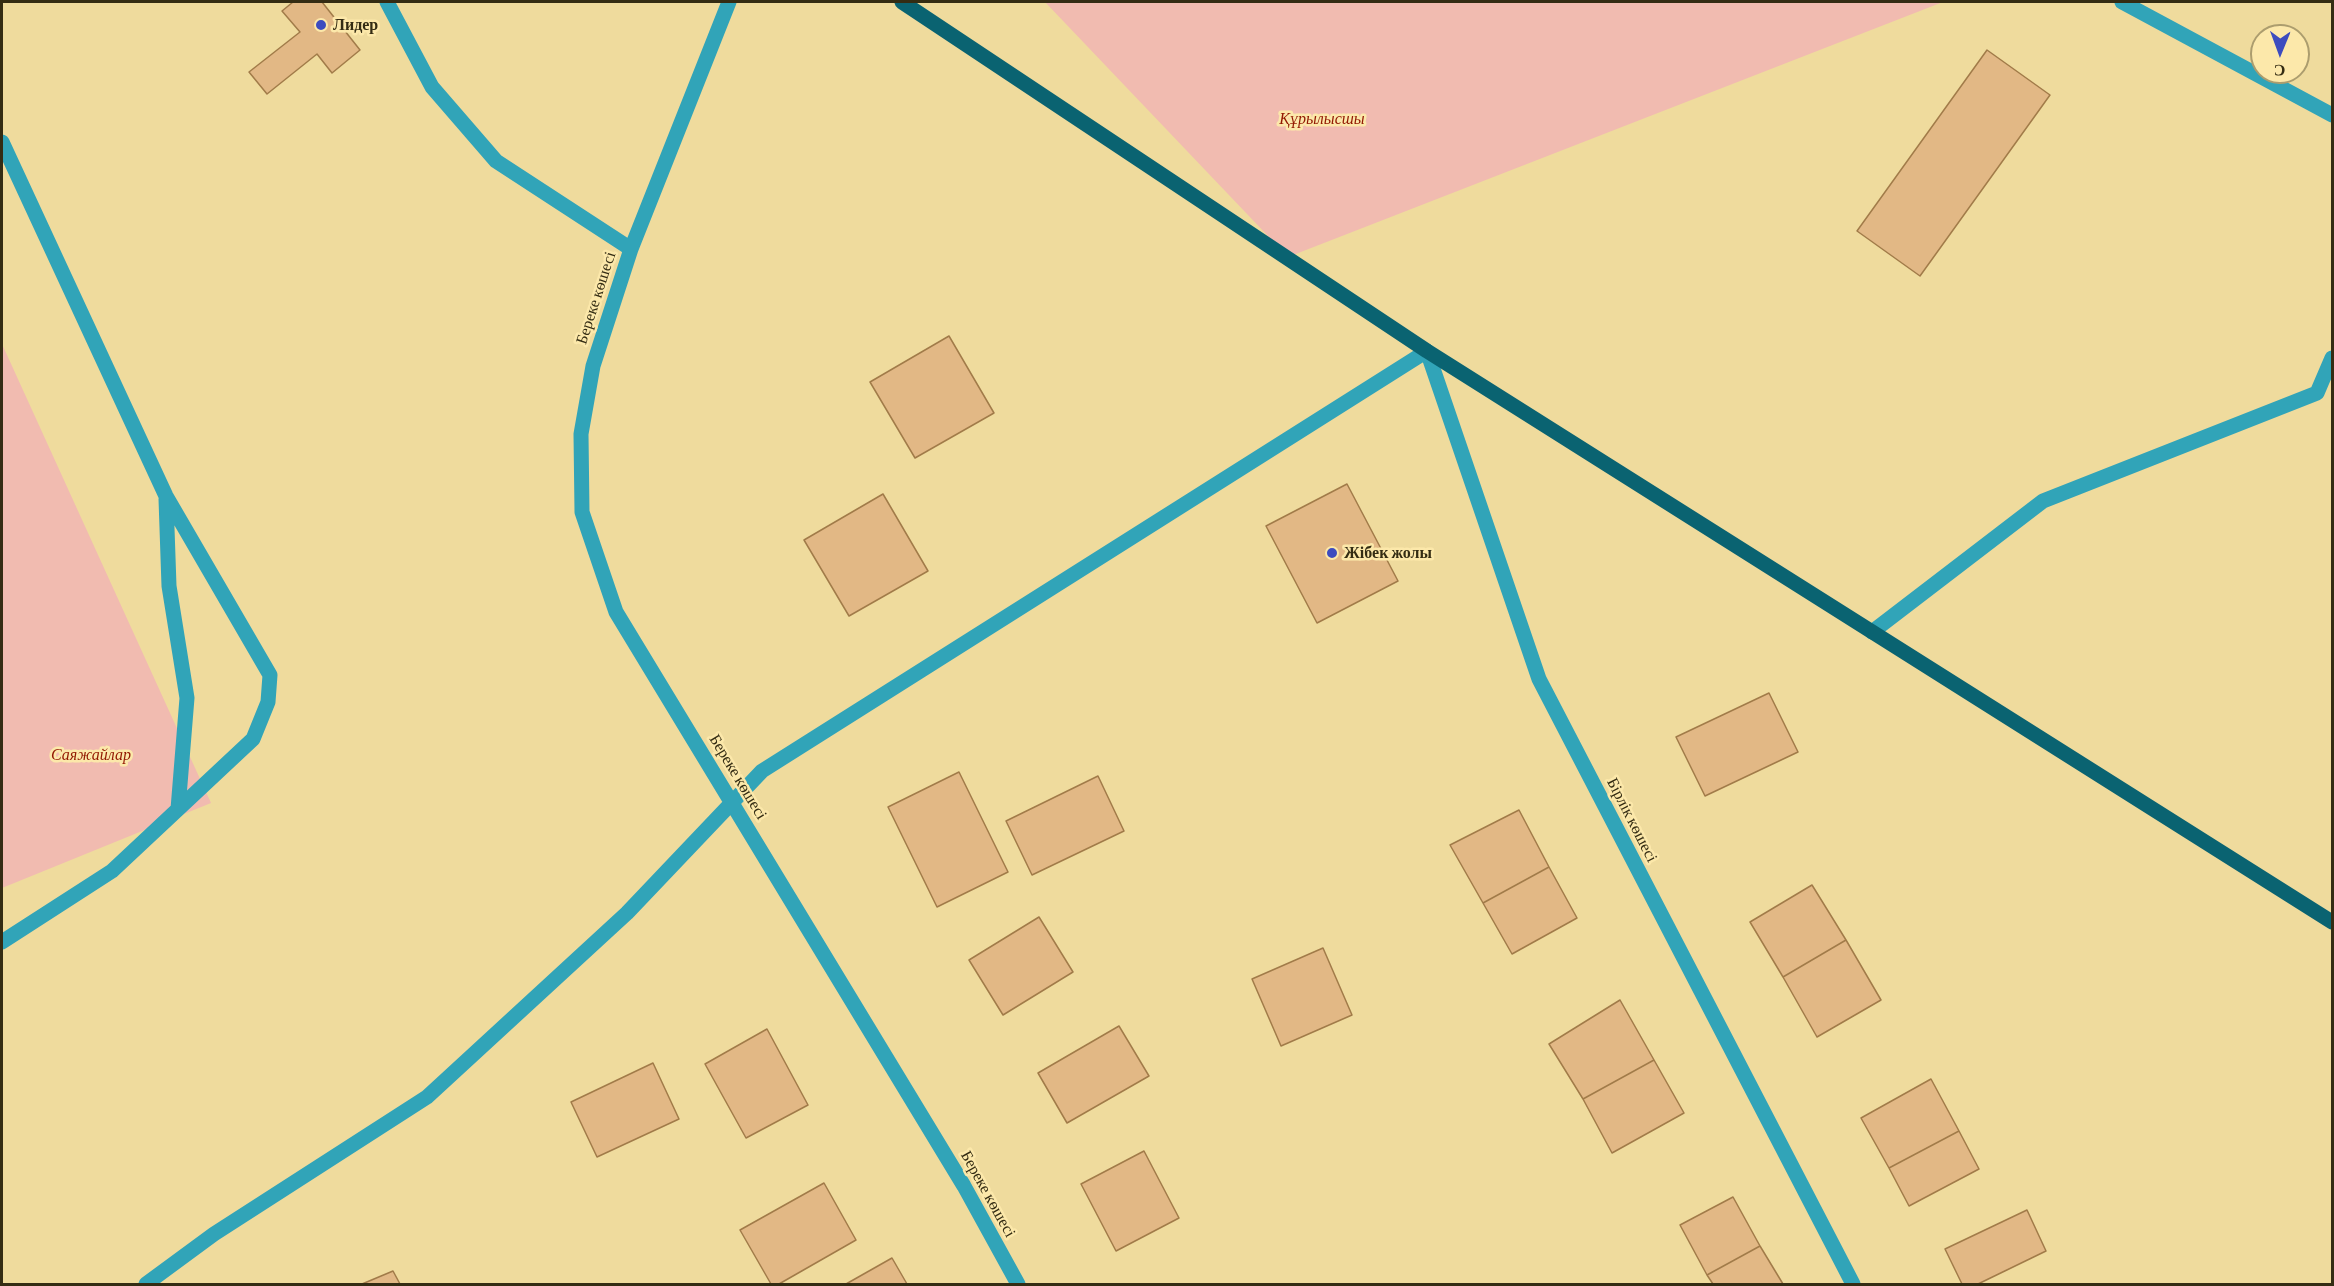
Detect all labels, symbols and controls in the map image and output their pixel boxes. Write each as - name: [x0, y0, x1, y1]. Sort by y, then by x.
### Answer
- place label: Лидер: [333, 15, 378, 35]
- marker: Лидер: [314, 18, 328, 32]
- north arrow: [2250, 24, 2310, 84]
- text: С: [2274, 62, 2286, 79]
- park label: Құрылысшы: [1279, 109, 1365, 129]
- street label: Береке көшесі: [572, 249, 620, 347]
- place label: Жібек жолы: [1344, 543, 1432, 563]
- marker: Жібек жолы: [1325, 546, 1339, 560]
- street label: Береке көшесі: [705, 731, 771, 823]
- park label: Саяжайлар: [51, 745, 131, 765]
- street label: Бірлік көшесі: [1603, 775, 1661, 865]
- street label: Береке көшесі: [956, 1147, 1020, 1241]

